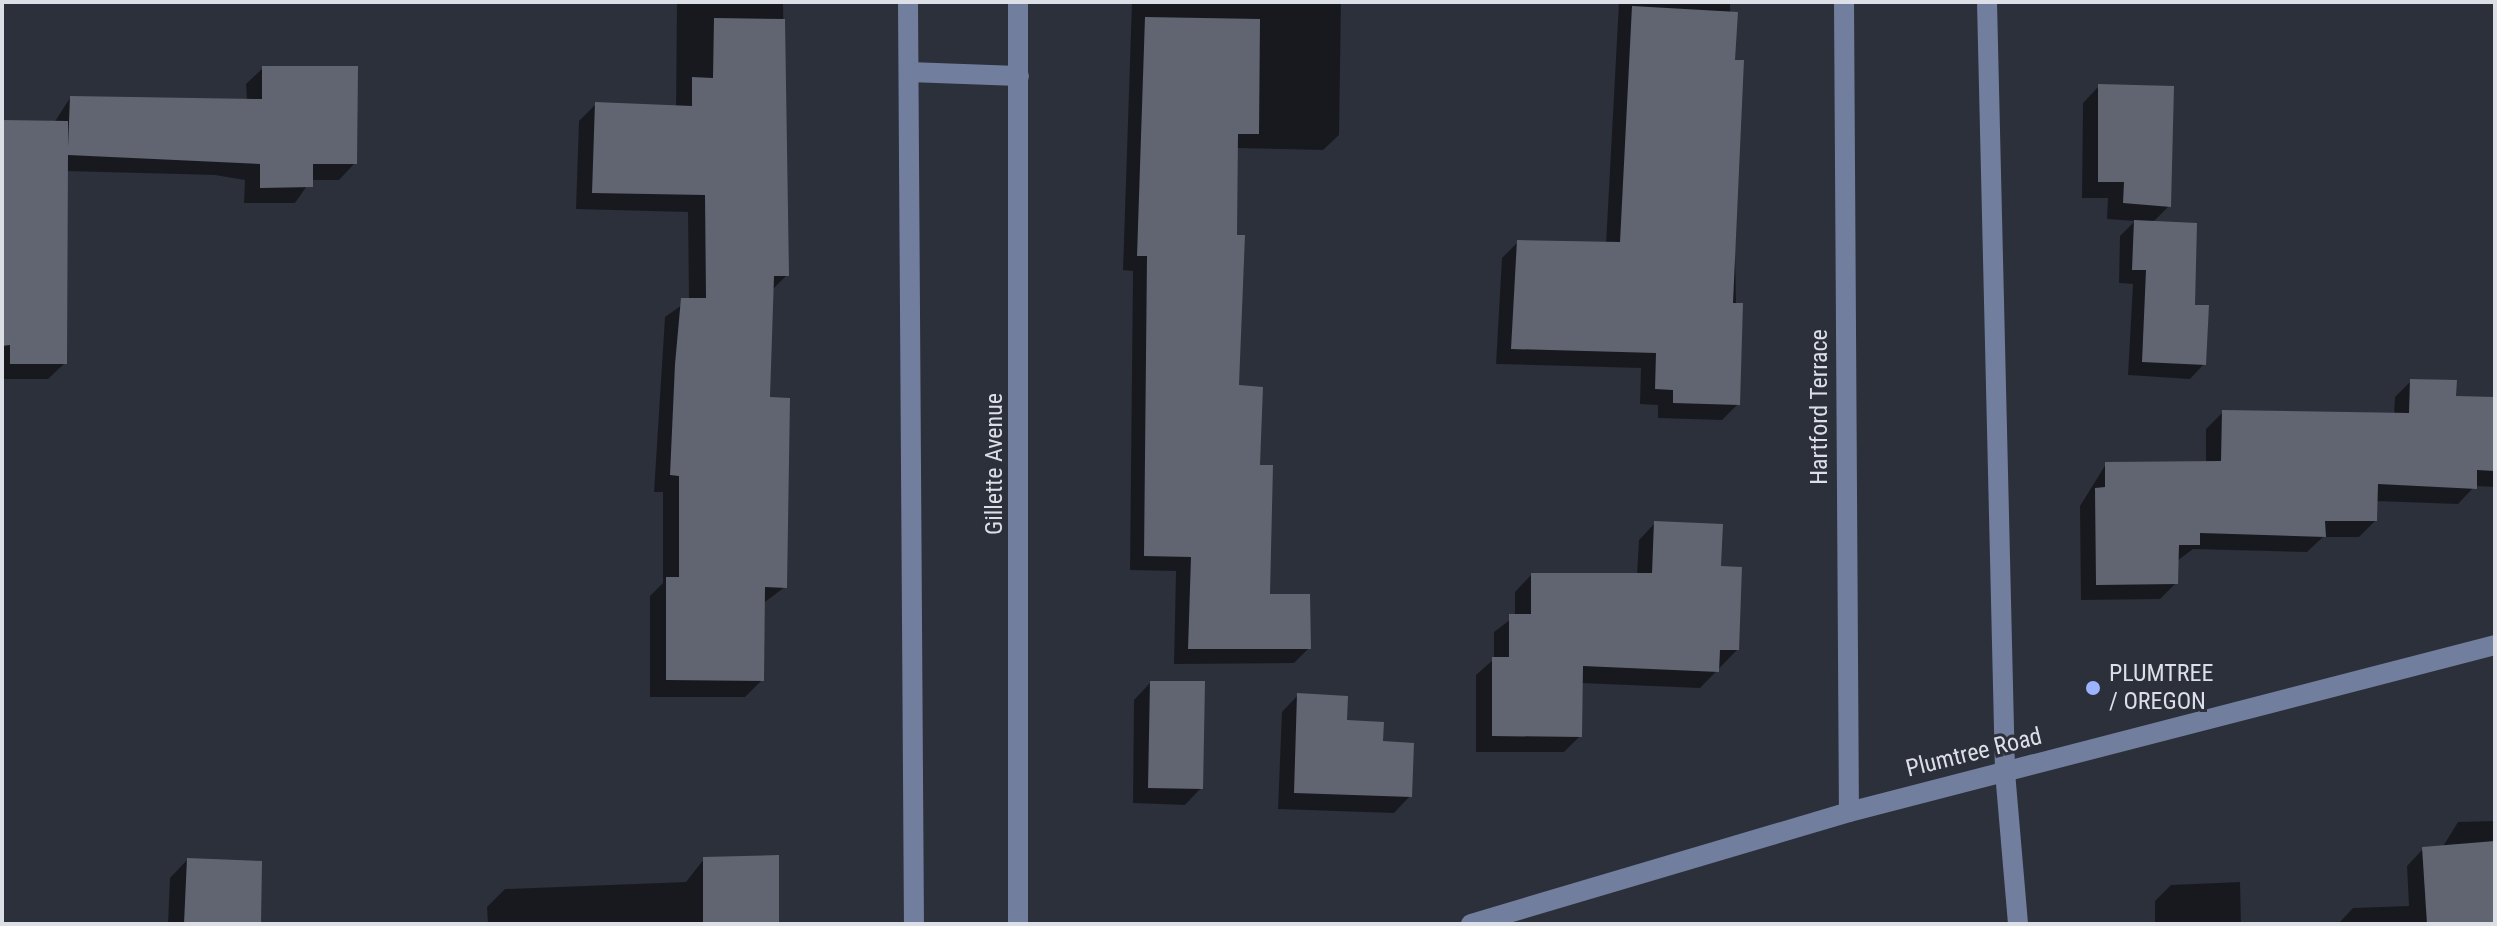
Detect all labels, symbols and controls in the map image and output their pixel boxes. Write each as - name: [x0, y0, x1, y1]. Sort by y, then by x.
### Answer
- street label: Hartford Terrace: [1806, 329, 1834, 485]
- street label: Gillette Avenue: [981, 393, 1009, 535]
- place label: PLUMTREE / OREGON: [2109, 660, 2213, 716]
- marker: PLUMTREE / OREGON: [2084, 679, 2102, 697]
- street label: Plumtree Road: [1903, 722, 2045, 784]

